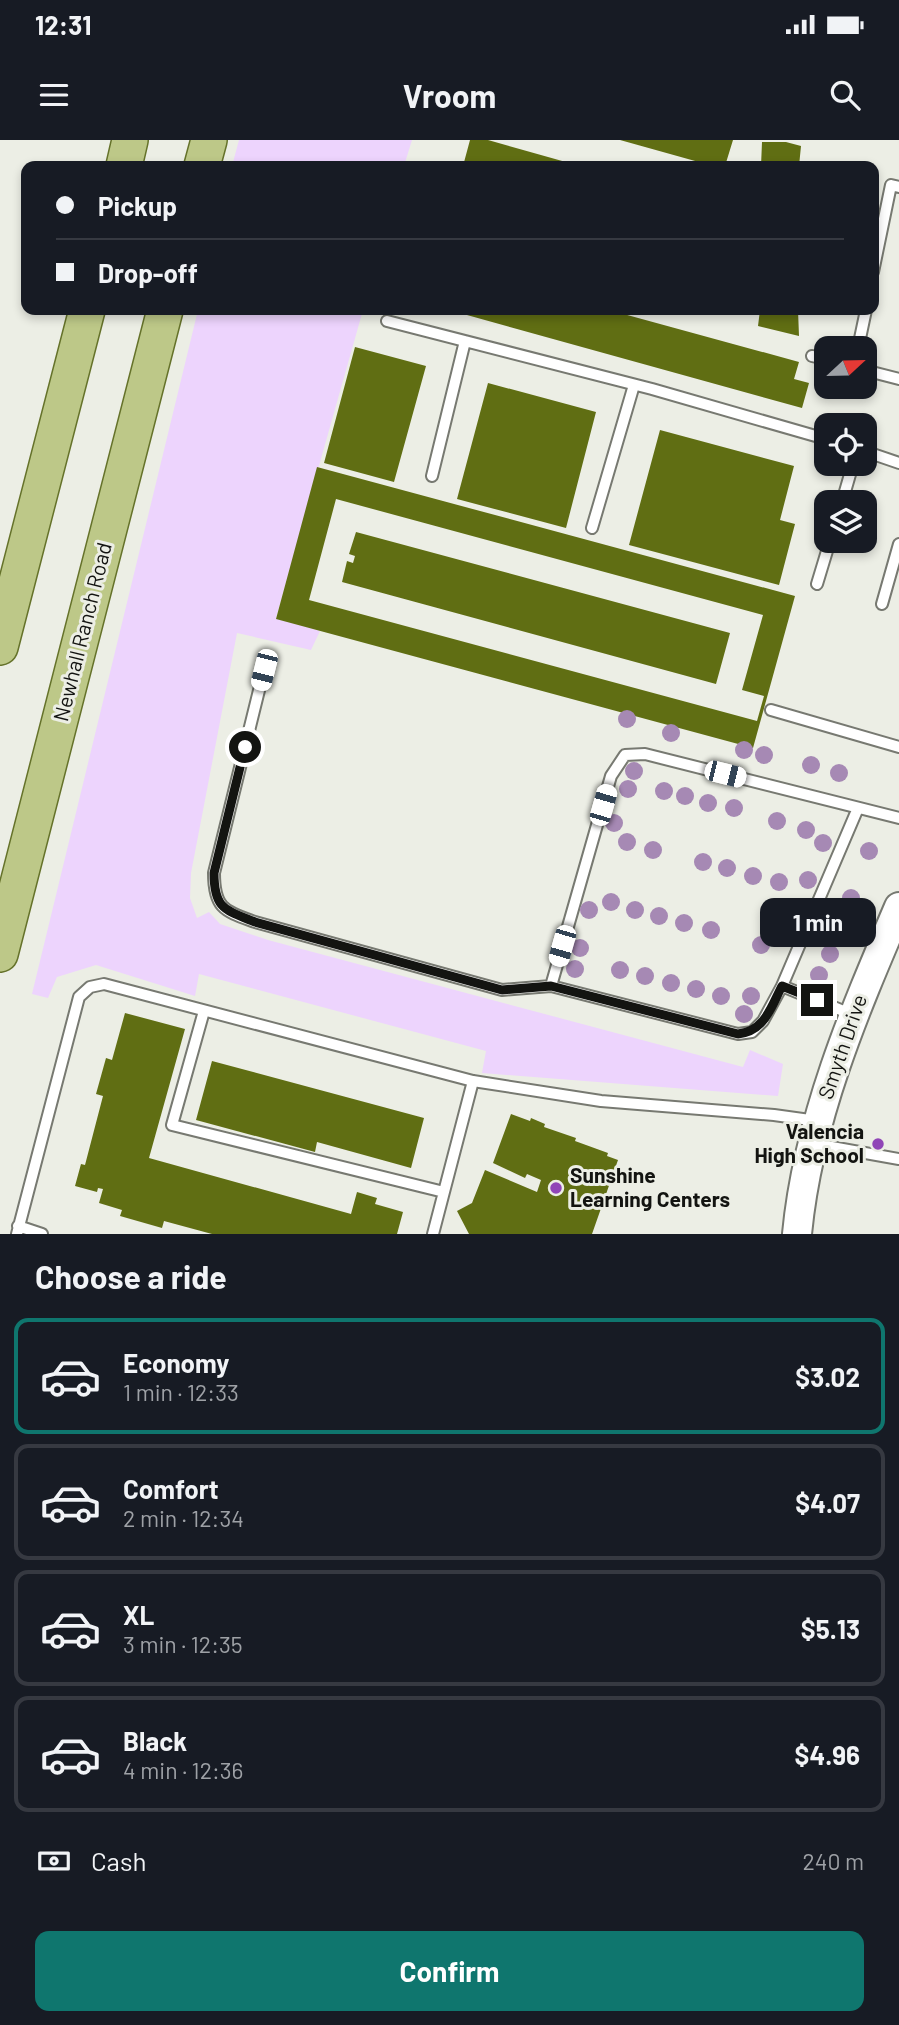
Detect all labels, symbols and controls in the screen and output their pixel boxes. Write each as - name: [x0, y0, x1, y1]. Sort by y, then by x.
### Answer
- text: 12:31: [35, 9, 91, 40]
- icon: menu: [35, 76, 73, 114]
- text: Vroom: [403, 76, 496, 114]
- icon: search: [826, 76, 864, 114]
- text: Pickup: [98, 190, 177, 221]
- text: Drop-off: [98, 257, 198, 288]
- north arrow: [814, 336, 877, 399]
- map controls: [814, 336, 877, 553]
- button: locate: [814, 413, 877, 476]
- button: layers: [814, 490, 877, 553]
- street label: Newhall Ranch Road: [47, 539, 116, 724]
- car: [249, 647, 280, 693]
- route start: [229, 731, 261, 763]
- car: [703, 759, 748, 789]
- car: [588, 782, 619, 828]
- callout: 1 min: [759, 898, 875, 948]
- text: 1 min: [793, 908, 843, 936]
- car: [547, 923, 578, 969]
- route end: [801, 984, 833, 1016]
- street label: Smyth Drive: [812, 991, 871, 1102]
- place label: Valencia High School: [754, 1118, 864, 1167]
- marker: Valencia High School: [870, 1136, 886, 1152]
- place label: Sunshine Learning Centers: [570, 1162, 730, 1211]
- marker: Sunshine Learning Centers: [548, 1180, 564, 1196]
- text: Choose a ride: [35, 1257, 227, 1295]
- icon: car: [39, 1345, 102, 1408]
- text: Economy: [123, 1347, 229, 1378]
- text: $3.02: [795, 1361, 860, 1392]
- text: 1 min · 12:33: [123, 1378, 239, 1406]
- icon: car: [39, 1471, 102, 1534]
- text: Comfort: [123, 1473, 219, 1504]
- text: $4.07: [795, 1487, 860, 1518]
- text: 2 min · 12:34: [123, 1504, 244, 1532]
- icon: car: [39, 1597, 102, 1660]
- text: XL: [123, 1599, 154, 1630]
- text: $5.13: [801, 1613, 860, 1644]
- text: 3 min · 12:35: [123, 1630, 243, 1658]
- icon: car: [39, 1723, 102, 1786]
- text: Black: [123, 1725, 187, 1756]
- text: $4.96: [795, 1739, 860, 1770]
- text: 4 min · 12:36: [123, 1756, 243, 1784]
- icon: cash: [35, 1842, 73, 1880]
- text: Cash: [91, 1845, 146, 1876]
- text: 240 m: [802, 1847, 864, 1875]
- button: Confirm: [35, 1931, 864, 2011]

